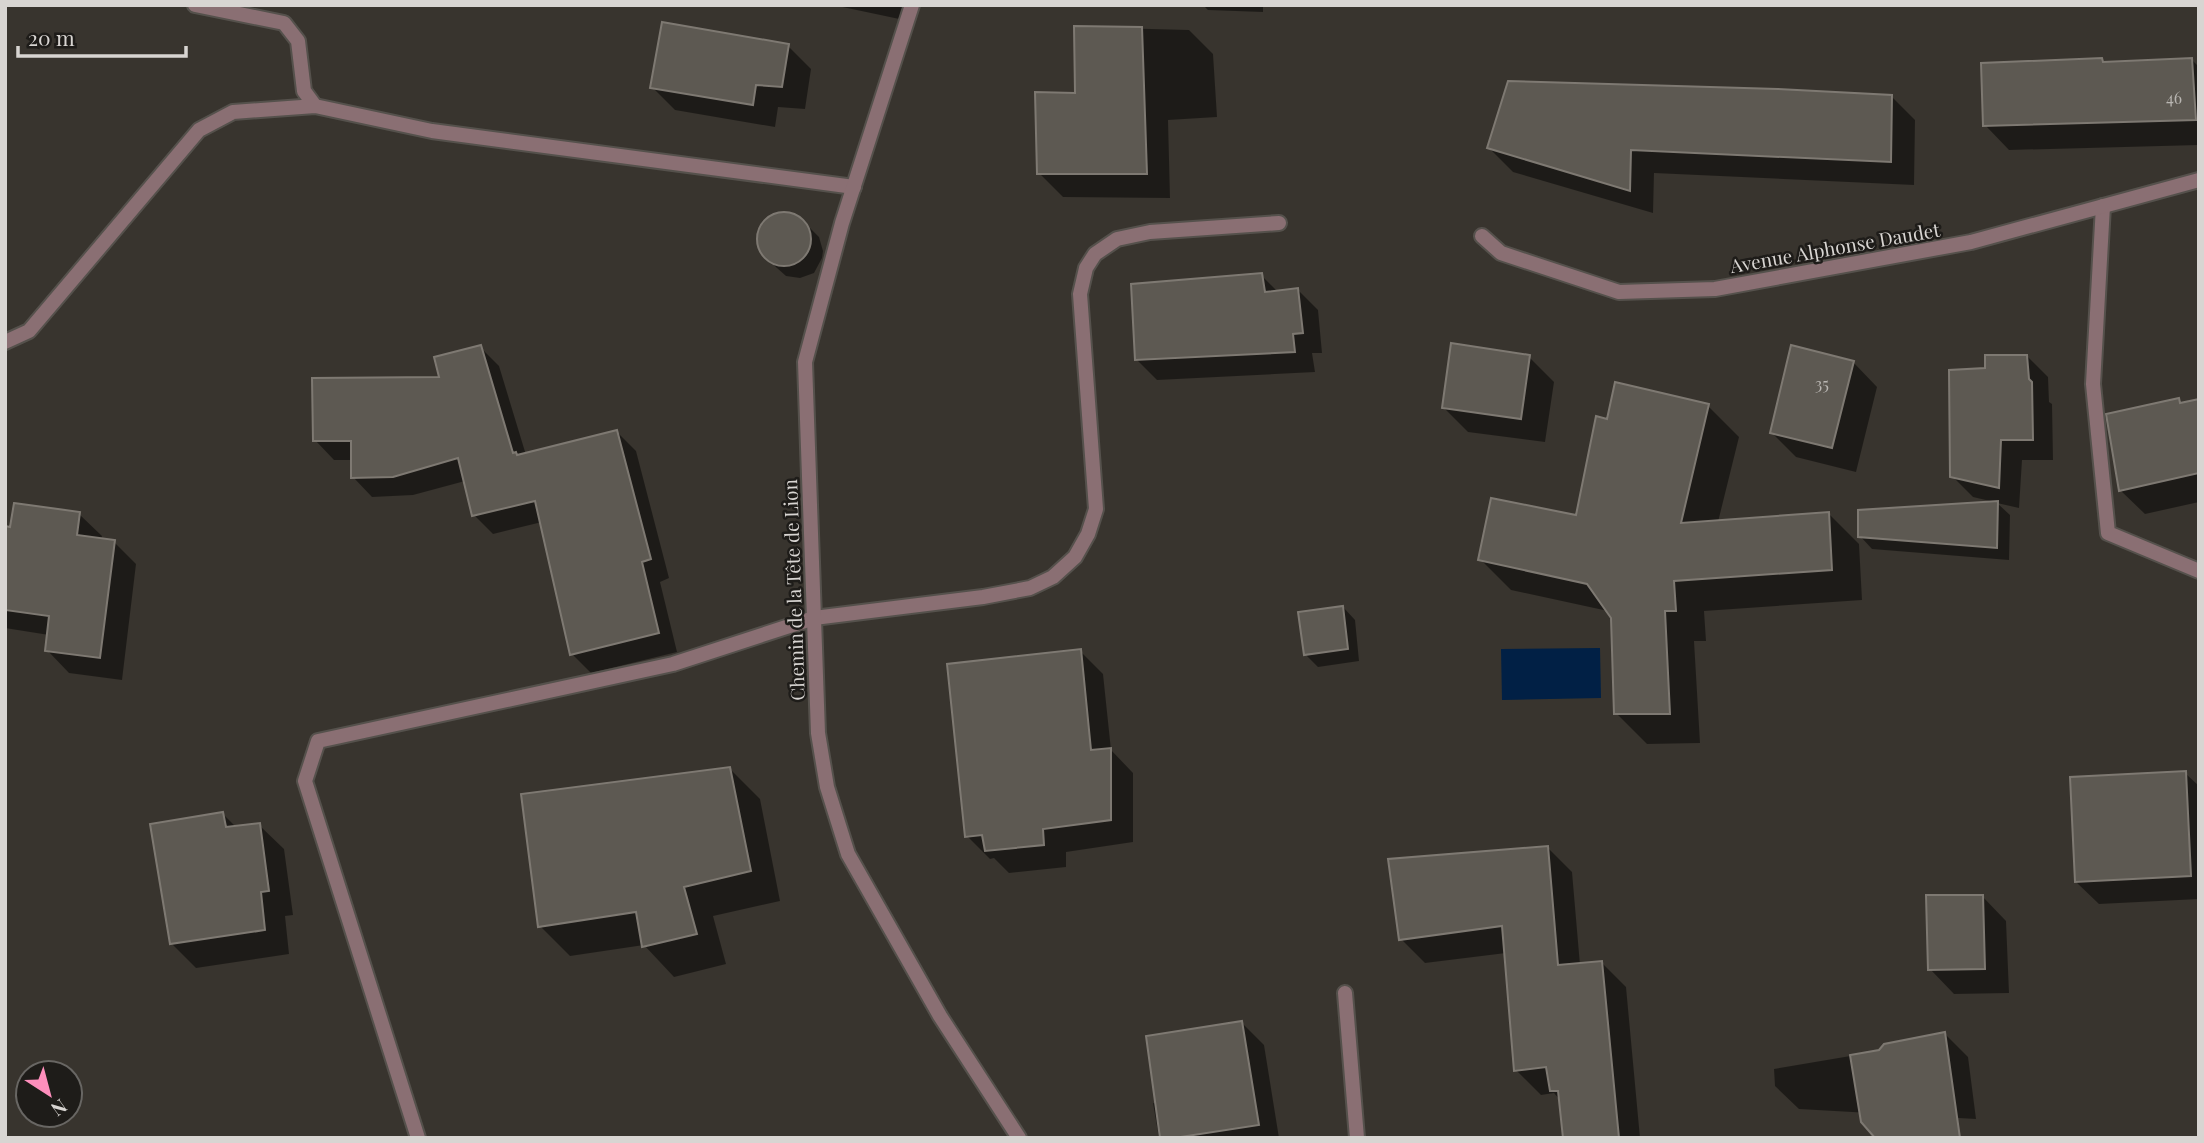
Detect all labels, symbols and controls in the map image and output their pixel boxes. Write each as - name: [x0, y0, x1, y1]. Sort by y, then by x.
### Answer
- scale bar: [18, 14, 186, 58]
- text: 20 m: [28, 23, 75, 51]
- house number: 46: [2166, 87, 2182, 108]
- street label: Avenue Alphonse Daudet: [1727, 216, 1942, 278]
- house number: 35: [1815, 373, 1829, 394]
- street label: Chemin de la Tête de Lion: [776, 478, 810, 701]
- north arrow: [14, 1059, 84, 1129]
- text: N: [46, 1094, 73, 1123]

